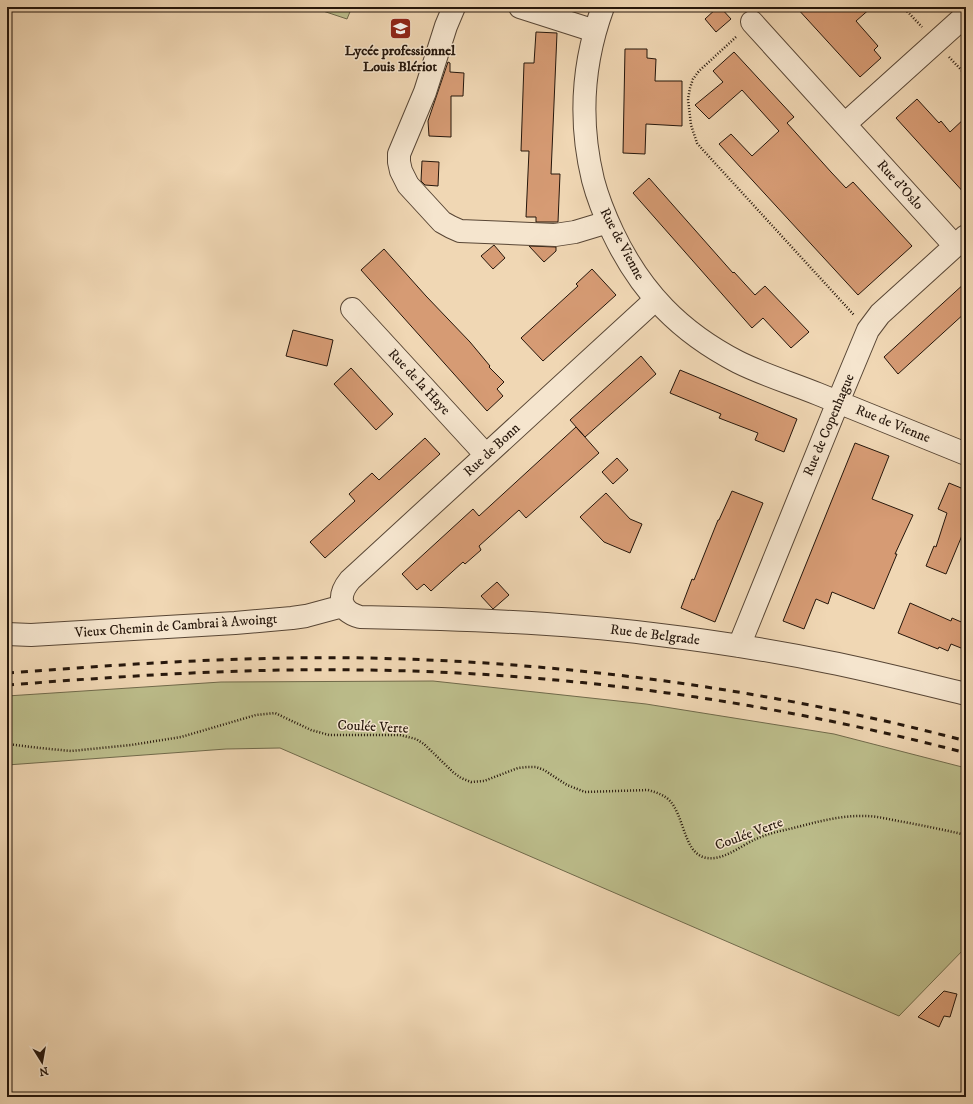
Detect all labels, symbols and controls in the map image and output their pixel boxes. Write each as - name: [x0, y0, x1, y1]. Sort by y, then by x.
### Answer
- school or university icon: Lycée professionnel Louis Blériot: [387, 16, 413, 42]
- place label: Lycée professionnel Louis Blériot: [345, 42, 456, 76]
- street label: Rue d'Oslo: [873, 156, 927, 214]
- street label: Rue de Vienne: [595, 205, 649, 283]
- street label: Rue de la Haye: [384, 345, 454, 419]
- street label: Rue de Copenhague: [799, 371, 859, 479]
- street label: Rue de Vienne: [853, 401, 933, 447]
- street label: Rue de Bonn: [460, 419, 525, 481]
- street label: Vieux Chemin de Cambrai à Awoingt: [73, 610, 278, 642]
- street label: Rue de Belgrade: [609, 621, 701, 649]
- street label: Coulée Verte: [337, 716, 409, 738]
- street label: Coulée Verte: [713, 813, 786, 855]
- north arrow: [22, 1042, 62, 1082]
- text: N: [38, 1063, 49, 1079]

